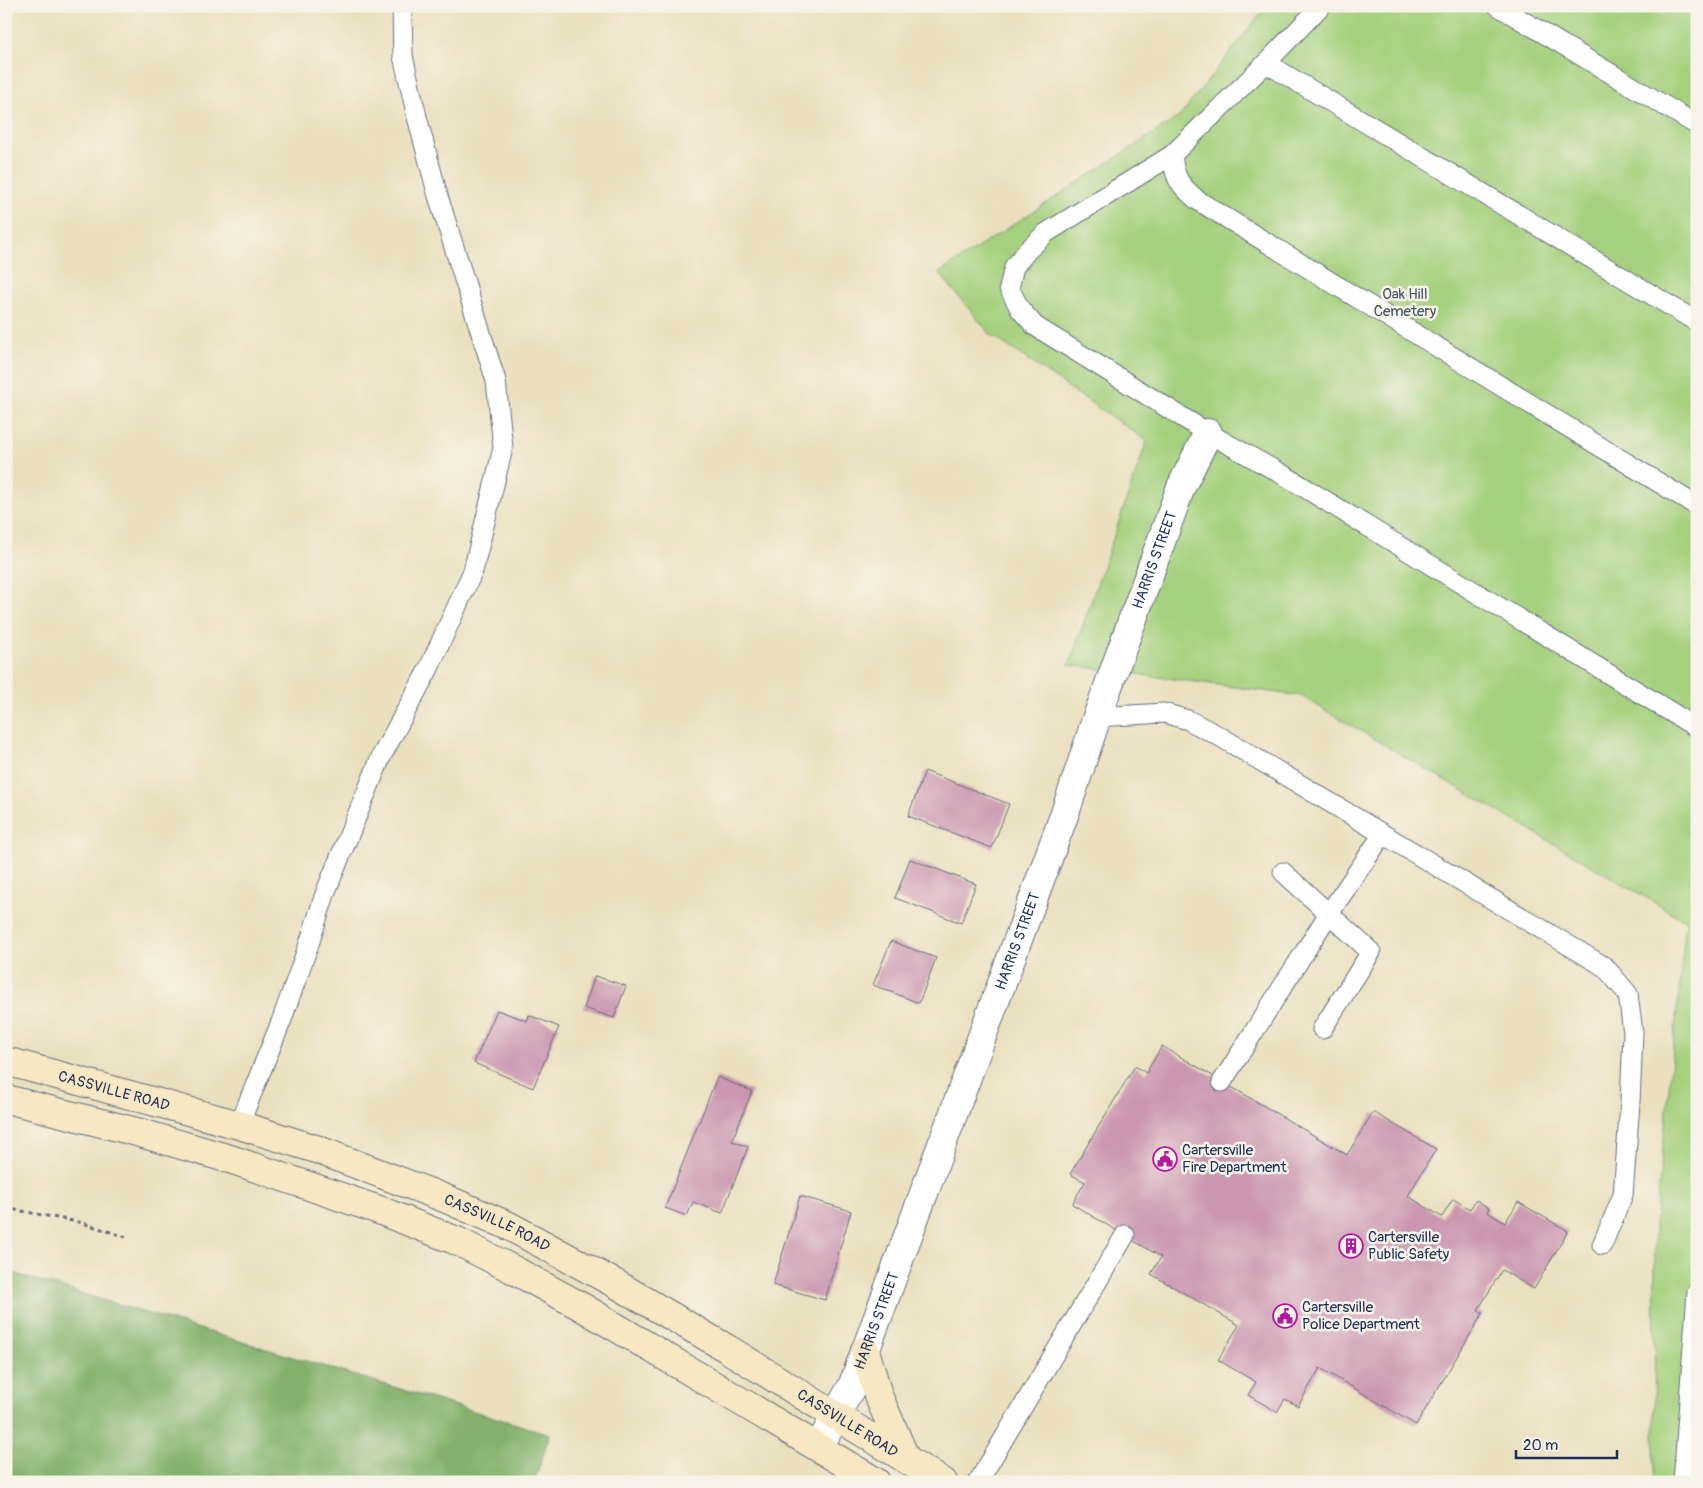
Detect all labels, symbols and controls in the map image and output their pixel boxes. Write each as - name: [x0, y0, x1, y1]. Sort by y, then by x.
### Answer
- park label: Oak Hill Cemetery: [1374, 285, 1437, 321]
- street label: HARRIS STREET: [1128, 509, 1181, 611]
- street label: HARRIS STREET: [991, 890, 1044, 993]
- street label: CASSVILLE ROAD: [56, 1066, 172, 1115]
- place label: Cartersville Fire Department: [1182, 1141, 1287, 1177]
- public building icon: Cartersville Fire Department: [1152, 1146, 1178, 1172]
- street label: CASSVILLE ROAD: [441, 1190, 553, 1256]
- place label: Cartersville Public Safety: [1368, 1228, 1450, 1264]
- building icon: Cartersville Public Safety: [1338, 1233, 1364, 1259]
- street label: HARRIS STREET: [850, 1269, 903, 1372]
- place label: Cartersville Police Department: [1302, 1298, 1421, 1334]
- public building icon: Cartersville Police Department: [1272, 1303, 1298, 1329]
- street label: CASSVILLE ROAD: [794, 1385, 902, 1461]
- scale bar: [1516, 1428, 1617, 1460]
- text: 20 m: [1523, 1436, 1558, 1455]

